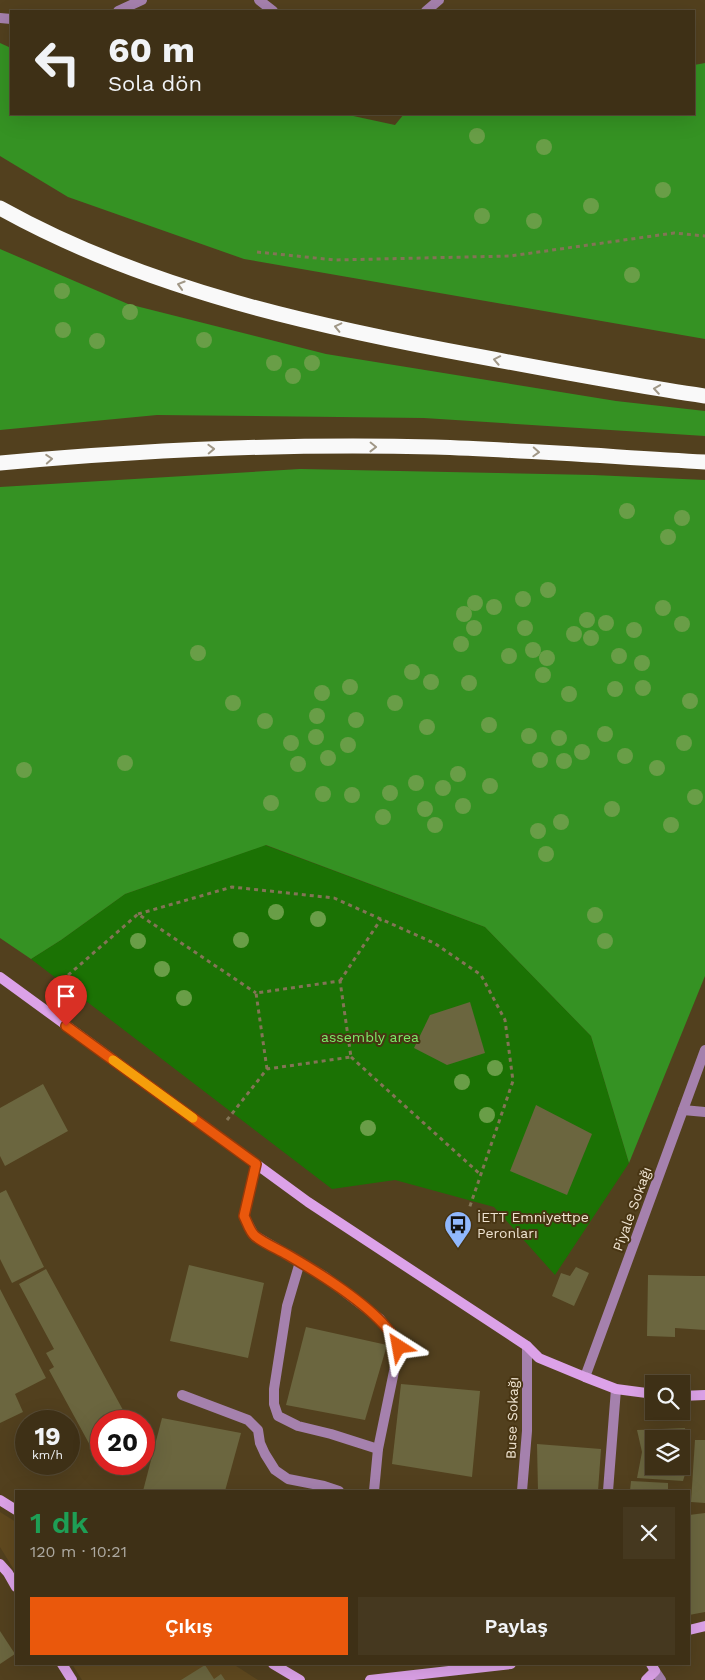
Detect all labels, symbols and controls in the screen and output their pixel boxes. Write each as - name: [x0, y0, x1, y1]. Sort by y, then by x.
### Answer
- text: 60 m: [108, 29, 195, 71]
- icon: left: [25, 30, 90, 95]
- text: Sola dön: [108, 71, 202, 96]
- one-way arrow: [177, 281, 186, 291]
- one-way arrow: [333, 322, 342, 333]
- one-way arrow: [493, 355, 501, 366]
- one-way arrow: [652, 384, 660, 395]
- one-way arrow: [369, 441, 377, 452]
- one-way arrow: [207, 444, 215, 454]
- one-way arrow: [532, 447, 540, 458]
- one-way arrow: [45, 454, 53, 465]
- pin: [45, 975, 87, 1026]
- icon: arrive: [52, 982, 80, 1010]
- park label: assembly area: [321, 1029, 419, 1045]
- street label: Piyale Sokağı: [609, 1165, 655, 1253]
- place label: İETT Emniyettpe Peronları: [477, 1209, 589, 1241]
- bus stop icon: İETT Emniyettpe Peronları: [443, 1210, 473, 1249]
- position arrow: [372, 1320, 424, 1372]
- map controls: [645, 1375, 690, 1475]
- button: search: [645, 1375, 690, 1420]
- street label: Buse Sokağı: [503, 1377, 521, 1459]
- speed limit sign: 20: [90, 1410, 155, 1475]
- text: 19: [34, 1422, 61, 1451]
- button: layers: [645, 1430, 690, 1475]
- text: km/h: [32, 1448, 63, 1462]
- text: 1 dk: [30, 1505, 89, 1540]
- button: close: [623, 1507, 675, 1559]
- text: 120 m · 10:21: [30, 1542, 127, 1561]
- button: Çıkış: [30, 1597, 348, 1655]
- button: Paylaş: [358, 1597, 675, 1655]

